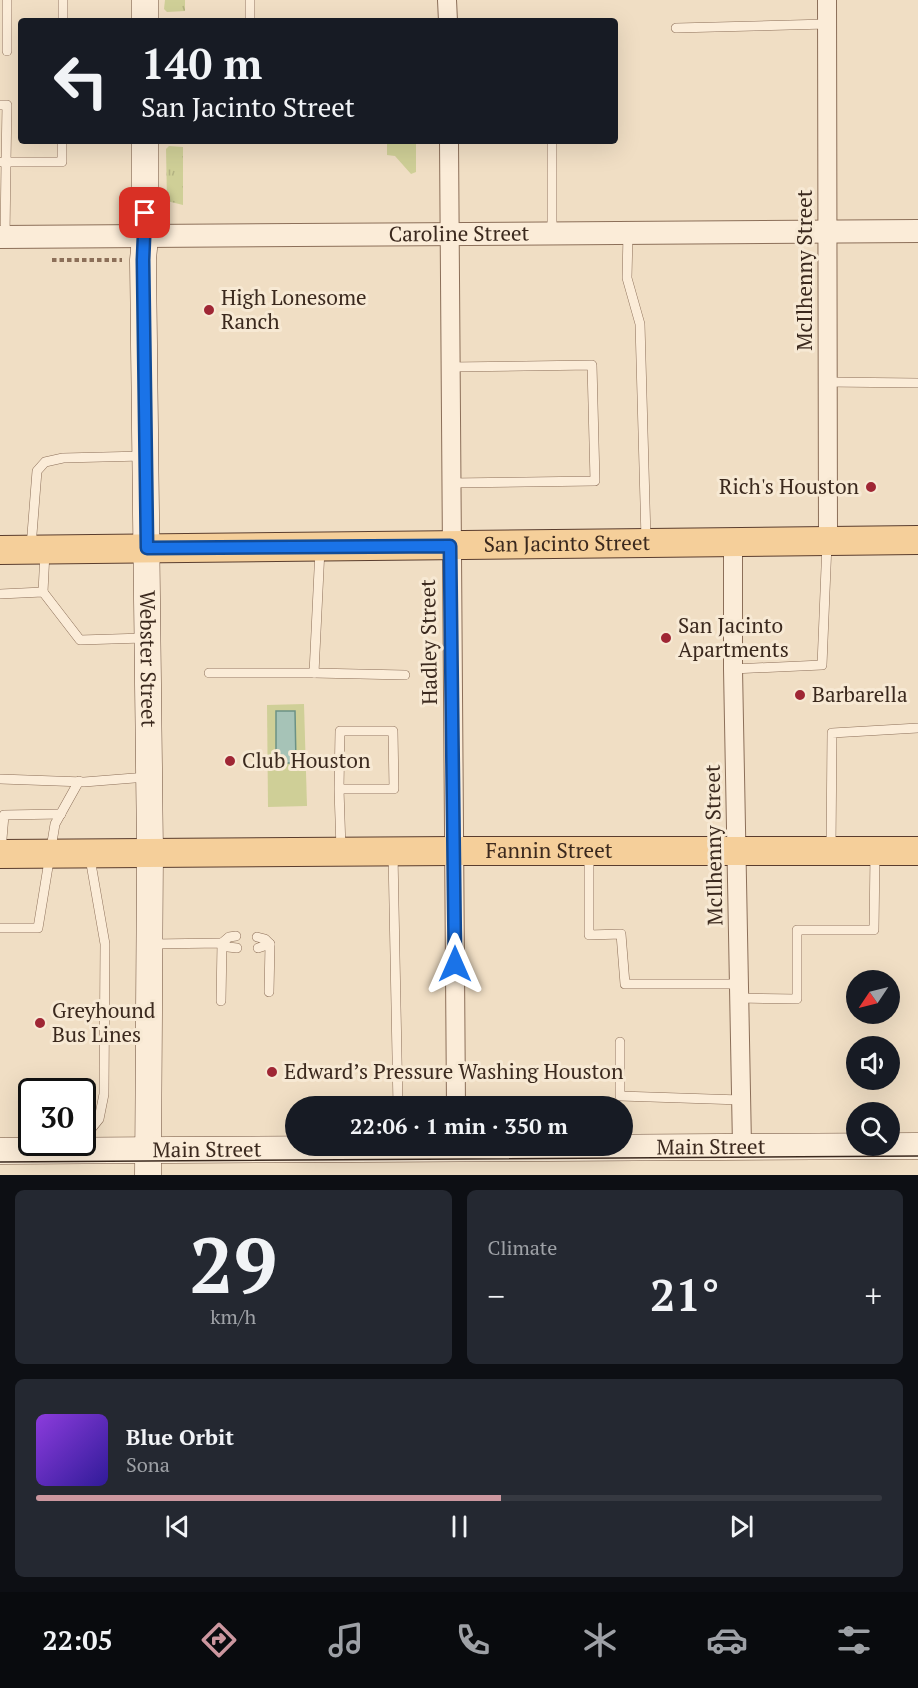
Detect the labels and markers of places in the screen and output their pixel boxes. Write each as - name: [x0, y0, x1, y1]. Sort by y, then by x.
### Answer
- pin: [119, 187, 170, 238]
- place label: High Lonesome Ranch: [221, 283, 367, 335]
- marker: High Lonesome Ranch: [202, 303, 216, 317]
- place label: Rich's Houston: [719, 472, 860, 500]
- marker: Rich's Houston: [864, 480, 878, 494]
- place label: San Jacinto Apartments: [678, 611, 789, 663]
- marker: San Jacinto Apartments: [659, 631, 673, 645]
- place label: Barbarella: [812, 680, 908, 708]
- marker: Barbarella: [793, 688, 807, 702]
- place label: Club Houston: [242, 746, 371, 774]
- marker: Club Houston: [223, 754, 237, 768]
- place label: Greyhound Bus Lines: [52, 996, 156, 1048]
- marker: Greyhound Bus Lines: [33, 1016, 47, 1030]
- place label: Edward’s Pressure Washing Houston: [284, 1057, 624, 1085]
- marker: Edward’s Pressure Washing Houston: [265, 1065, 279, 1079]

